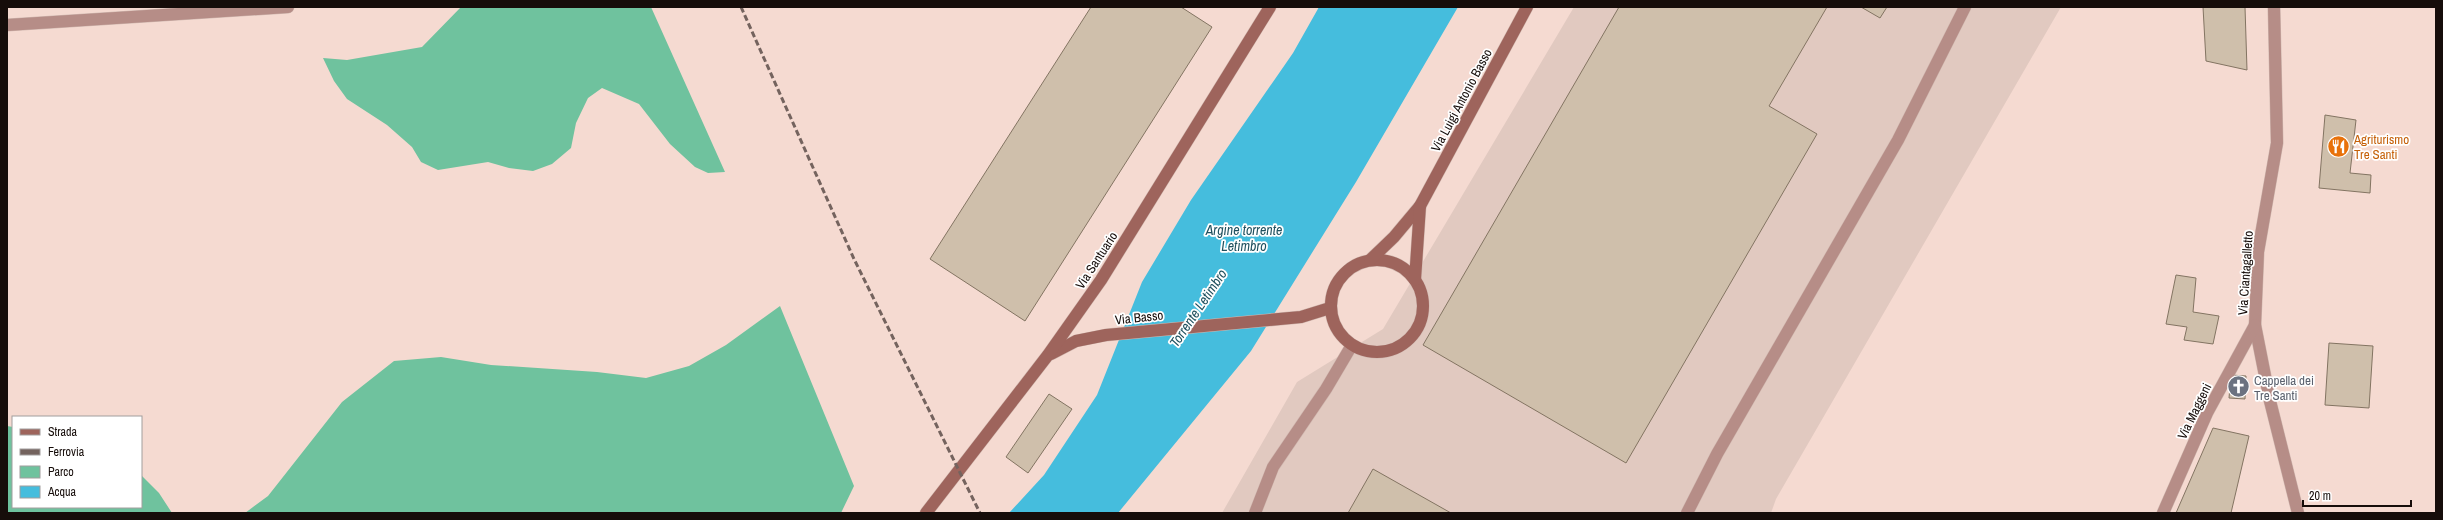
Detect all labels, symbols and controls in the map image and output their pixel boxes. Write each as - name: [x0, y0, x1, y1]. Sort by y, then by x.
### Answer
- street label: Via Luigi Antonio Basso: [1427, 46, 1496, 155]
- place label: Agriturismo Tre Santi: [2353, 131, 2409, 163]
- restaurant icon: Agriturismo Tre Santi: [2325, 133, 2351, 159]
- water label: Argine torrente Letimbro: [1205, 221, 1282, 255]
- street label: Via Santuario: [1072, 228, 1121, 292]
- street label: Via Ciantagalletto: [2234, 230, 2257, 316]
- water label: Torrente Letimbro: [1165, 266, 1231, 350]
- street label: Via Basso: [1114, 307, 1164, 328]
- place label: Cappella dei Tre Santi: [2254, 372, 2314, 404]
- church icon: Cappella dei Tre Santi: [2225, 374, 2251, 400]
- street label: Via Maggeni: [2174, 380, 2215, 442]
- legend: [12, 416, 142, 508]
- text: Strada: [48, 424, 78, 440]
- text: Ferrovia: [48, 444, 85, 460]
- text: Parco: [48, 464, 74, 480]
- scale bar: [2303, 482, 2411, 508]
- text: Acqua: [47, 484, 76, 500]
- text: 20 m: [2309, 488, 2331, 504]

